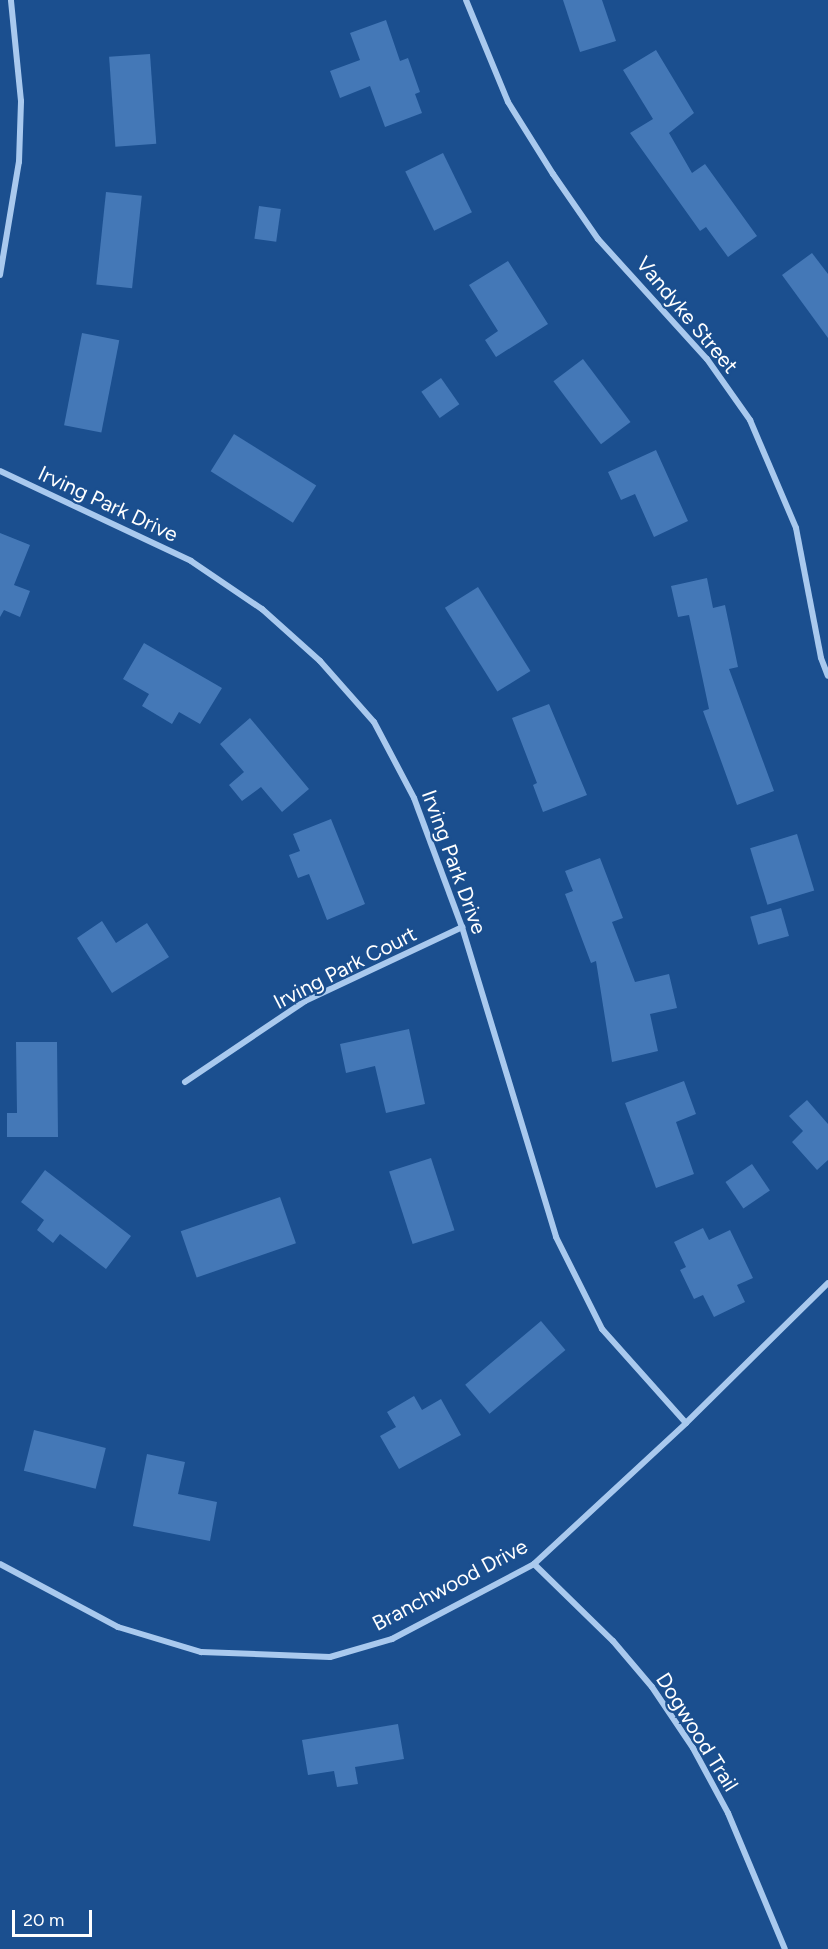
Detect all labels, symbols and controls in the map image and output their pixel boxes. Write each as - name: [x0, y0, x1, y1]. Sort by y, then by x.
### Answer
- street label: Vandyke Street: [631, 251, 743, 379]
- street label: Irving Park Drive: [34, 461, 182, 547]
- street label: Irving Park Drive: [416, 787, 492, 937]
- street label: Irving Park Court: [269, 921, 421, 1015]
- street label: Branchwood Drive: [368, 1534, 532, 1636]
- street label: Dogwood Trail: [651, 1668, 743, 1796]
- scale bar: [15, 1898, 94, 1936]
- text: 20 m: [23, 1909, 64, 1931]

